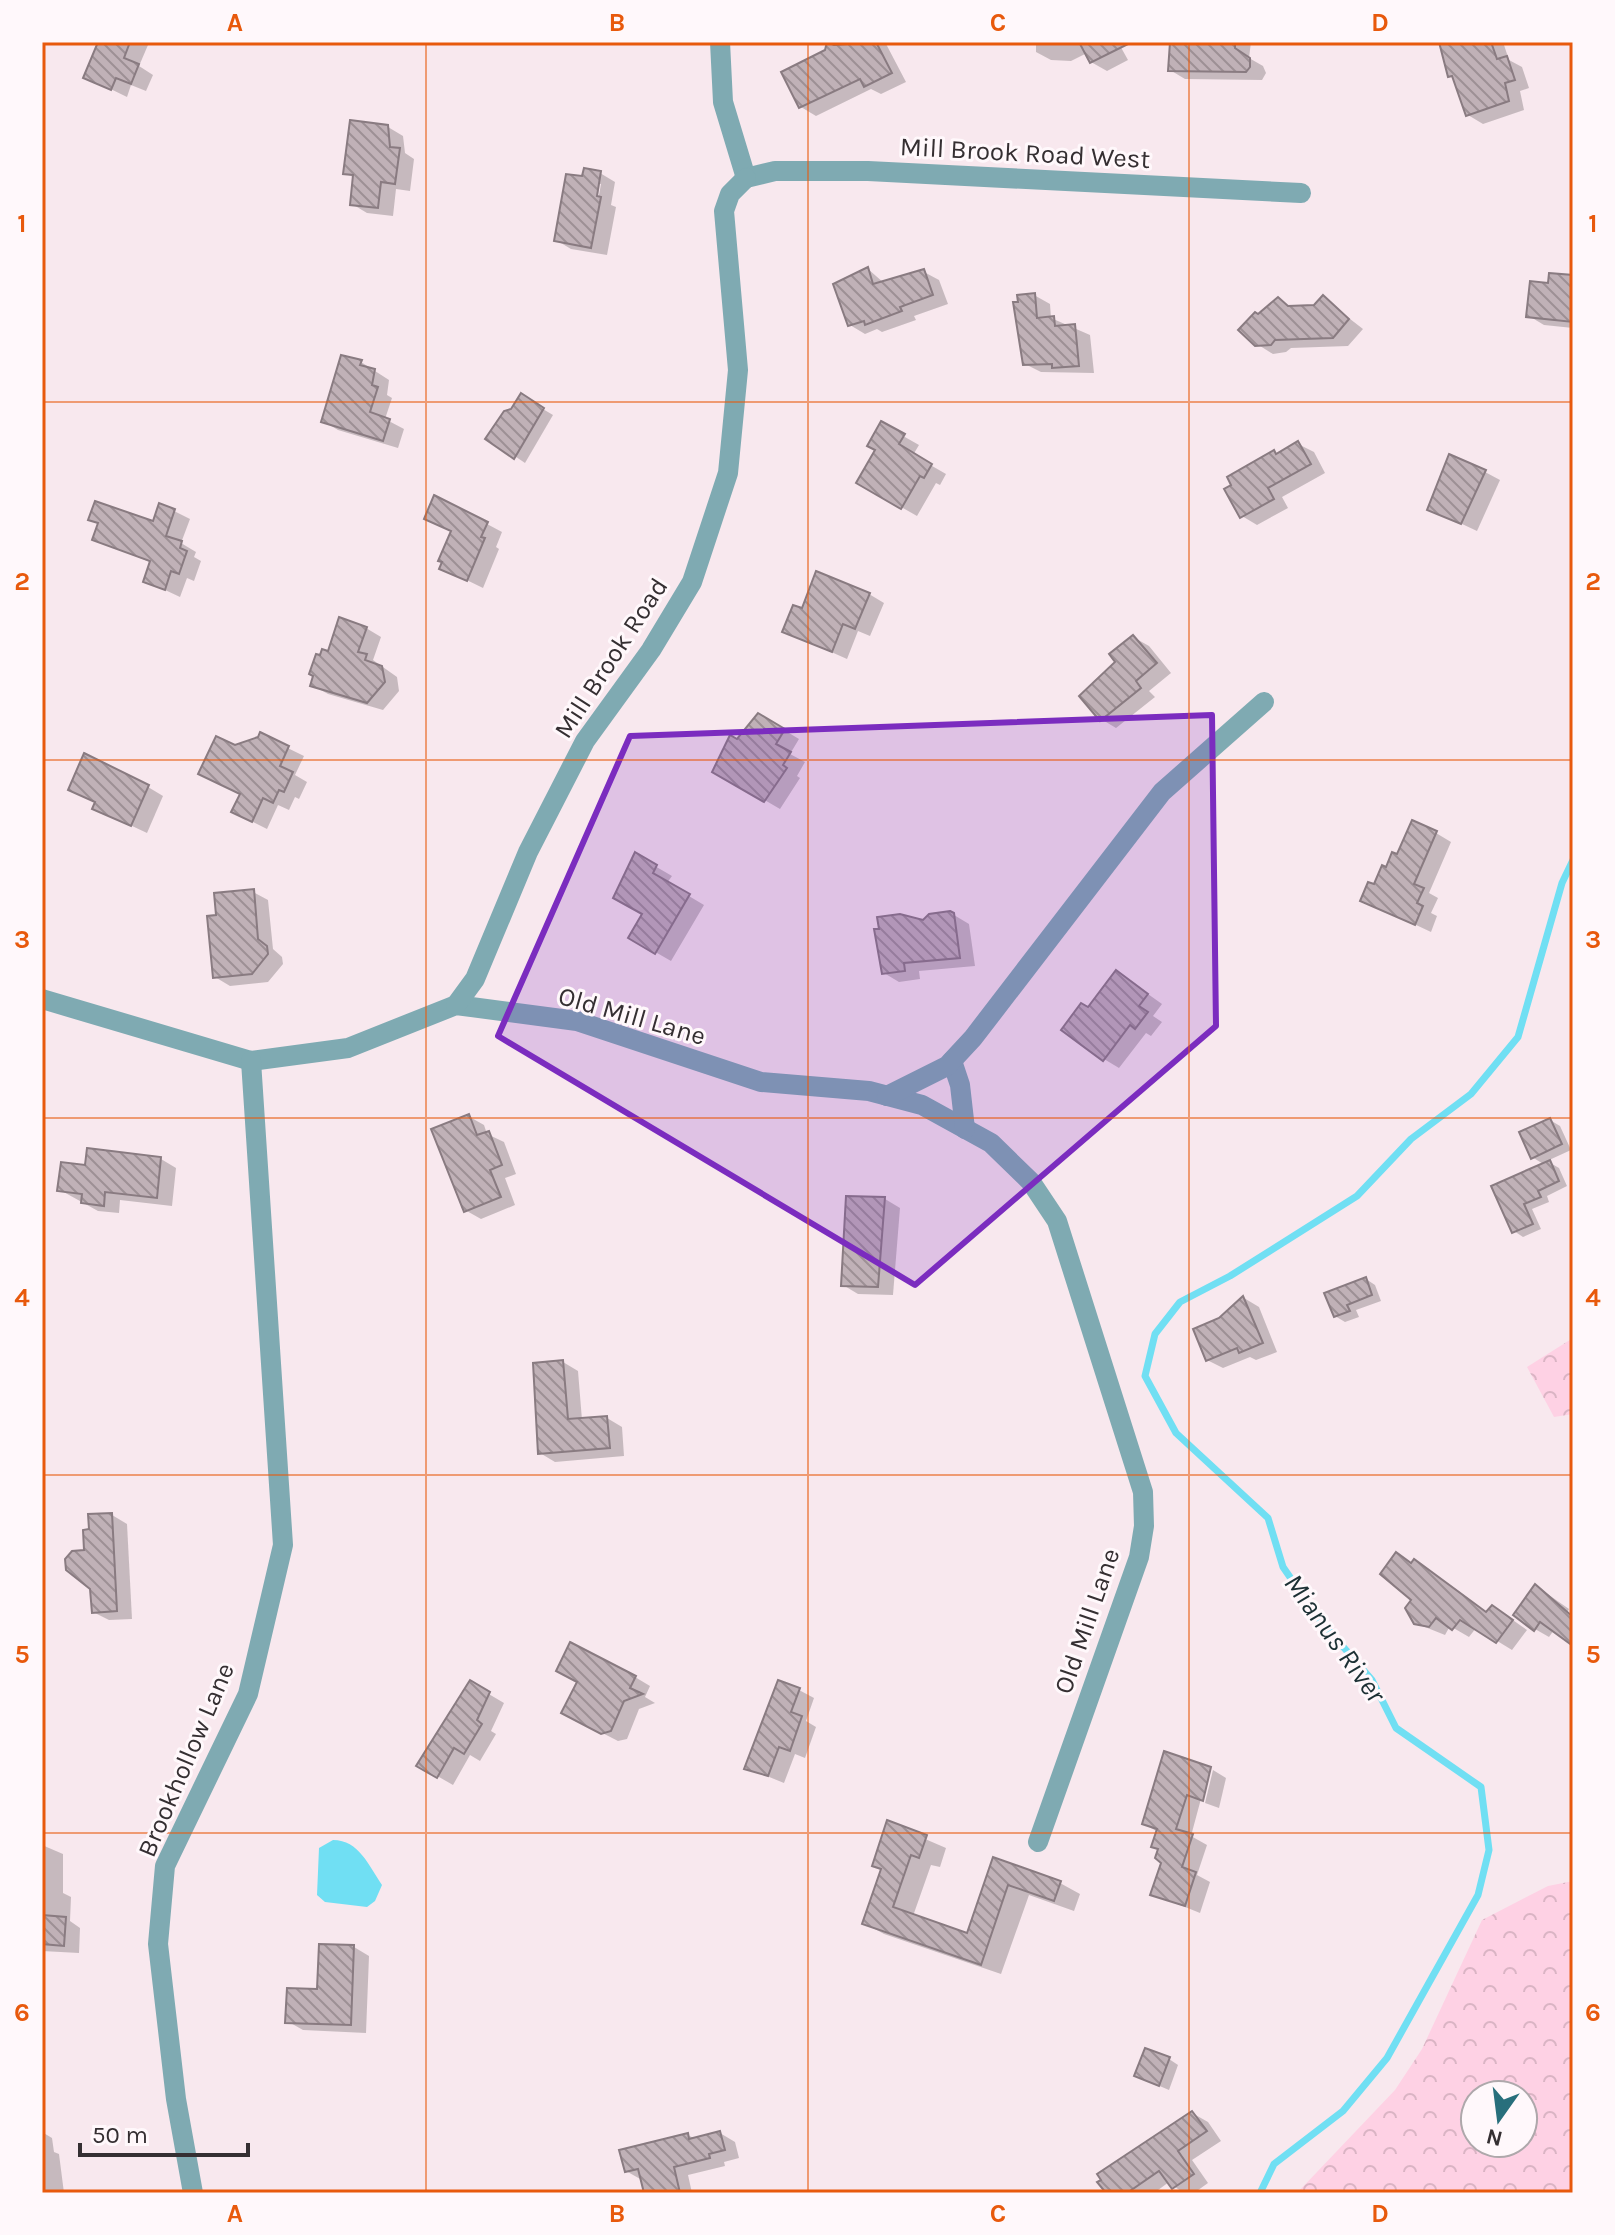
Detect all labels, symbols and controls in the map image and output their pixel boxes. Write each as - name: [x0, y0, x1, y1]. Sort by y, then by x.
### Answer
- text: A: [227, 7, 243, 38]
- text: B: [609, 7, 625, 38]
- text: C: [990, 7, 1006, 38]
- text: D: [1371, 7, 1389, 38]
- street label: Mill Brook Road West: [899, 131, 1151, 175]
- text: 1: [17, 208, 27, 239]
- text: 1: [1588, 208, 1598, 239]
- text: 2: [14, 566, 30, 597]
- text: 2: [1585, 566, 1601, 597]
- street label: Mill Brook Road: [548, 572, 674, 744]
- text: 3: [14, 924, 30, 955]
- text: 3: [1585, 924, 1601, 955]
- street label: Old Mill Lane: [555, 980, 709, 1052]
- text: 4: [14, 1282, 30, 1313]
- text: 4: [1585, 1282, 1601, 1313]
- street label: Old Mill Lane: [1048, 1544, 1126, 1698]
- water label: Mianus River: [1277, 1567, 1394, 1710]
- text: 5: [14, 1639, 30, 1670]
- text: 5: [1585, 1639, 1601, 1670]
- street label: Brookhollow Lane: [131, 1658, 241, 1862]
- text: 6: [14, 1997, 30, 2028]
- text: 6: [1585, 1997, 1601, 2028]
- north arrow: [1459, 2079, 1539, 2159]
- scale bar: [80, 2107, 248, 2157]
- text: 50 m: [92, 2121, 148, 2149]
- text: N: [1484, 2123, 1505, 2152]
- text: A: [227, 2198, 243, 2229]
- text: B: [609, 2198, 625, 2229]
- text: C: [990, 2198, 1006, 2229]
- text: D: [1371, 2198, 1389, 2229]

